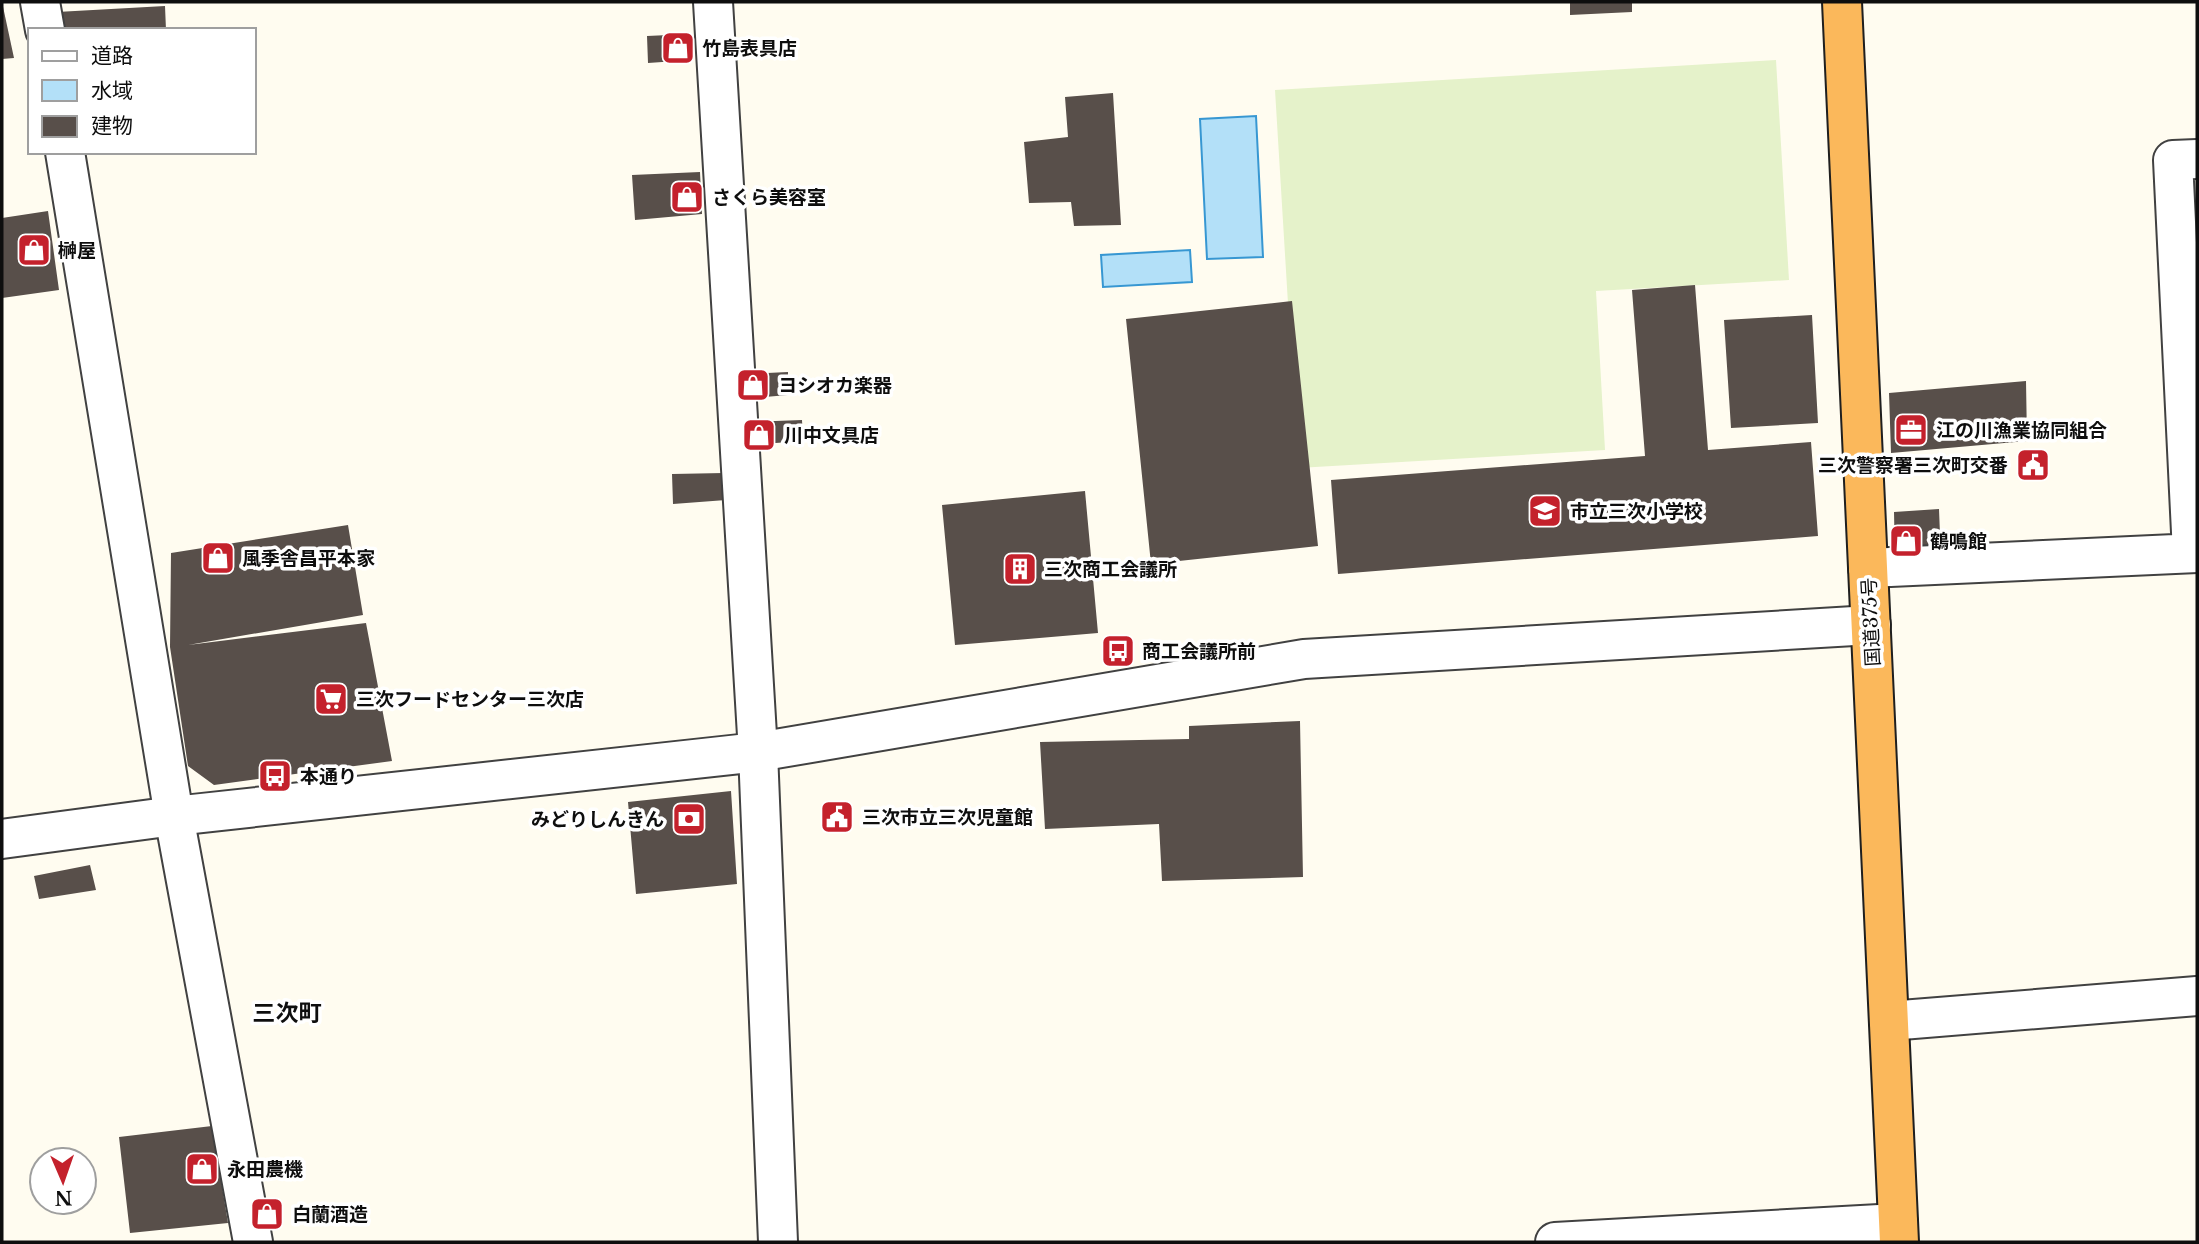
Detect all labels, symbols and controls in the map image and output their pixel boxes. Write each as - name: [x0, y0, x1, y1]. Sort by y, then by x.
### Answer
- legend: [28, 28, 256, 154]
- shop icon: 竹島表具店: [659, 29, 697, 67]
- place label: 竹島表具店: [702, 37, 797, 60]
- text: 道路: [91, 43, 133, 69]
- text: 水域: [91, 78, 133, 104]
- text: 建物: [91, 113, 133, 139]
- shop icon: さくら美容室: [668, 178, 706, 216]
- place label: さくら美容室: [712, 186, 826, 209]
- shop icon: 榊屋: [15, 231, 53, 269]
- place label: 榊屋: [58, 239, 96, 262]
- shop icon: ヨシオカ楽器: [734, 366, 772, 404]
- place label: ヨシオカ楽器: [778, 374, 892, 397]
- office icon: 江の川漁業協同組合: [1892, 411, 1930, 449]
- shop icon: 川中文具店: [740, 416, 778, 454]
- place label: 江の川漁業協同組合: [1936, 419, 2107, 442]
- place label: 川中文具店: [784, 424, 879, 447]
- public building icon: 三次警察署三次町交番: [2014, 446, 2052, 484]
- place label: 三次警察署三次町交番: [1818, 454, 2008, 477]
- school or university icon: 市立三次小学校: [1526, 492, 1564, 530]
- place label: 市立三次小学校: [1570, 500, 1703, 523]
- shop icon: 鶴鳴館: [1887, 522, 1925, 560]
- place label: 鶴鳴館: [1930, 530, 1987, 553]
- shop icon: 風季舎昌平本家: [199, 539, 237, 577]
- place label: 風季舎昌平本家: [242, 547, 375, 570]
- building icon: 三次商工会議所: [1001, 550, 1039, 588]
- place label: 三次商工会議所: [1044, 558, 1177, 581]
- street label: 国道375号: [1857, 577, 1885, 667]
- bus stop icon: 商工会議所前: [1099, 632, 1137, 670]
- place label: 商工会議所前: [1142, 640, 1256, 663]
- supermarket icon: 三次フードセンター三次店: [312, 680, 350, 718]
- place label: 三次フードセンター三次店: [356, 688, 584, 711]
- bus stop icon: 本通り: [256, 757, 294, 795]
- place label: 本通り: [300, 765, 357, 788]
- public building icon: 三次市立三次児童館: [818, 798, 856, 836]
- bank icon: みどりしんきん: [670, 800, 708, 838]
- place label: 三次市立三次児童館: [862, 806, 1033, 829]
- place label: みどりしんきん: [531, 808, 664, 831]
- district label: 三次町: [253, 999, 322, 1027]
- north arrow: [28, 1146, 98, 1216]
- shop icon: 永田農機: [183, 1150, 221, 1188]
- place label: 永田農機: [227, 1158, 303, 1181]
- text: N: [54, 1186, 73, 1209]
- shop icon: 白蘭酒造: [248, 1195, 286, 1233]
- place label: 白蘭酒造: [292, 1203, 368, 1226]

